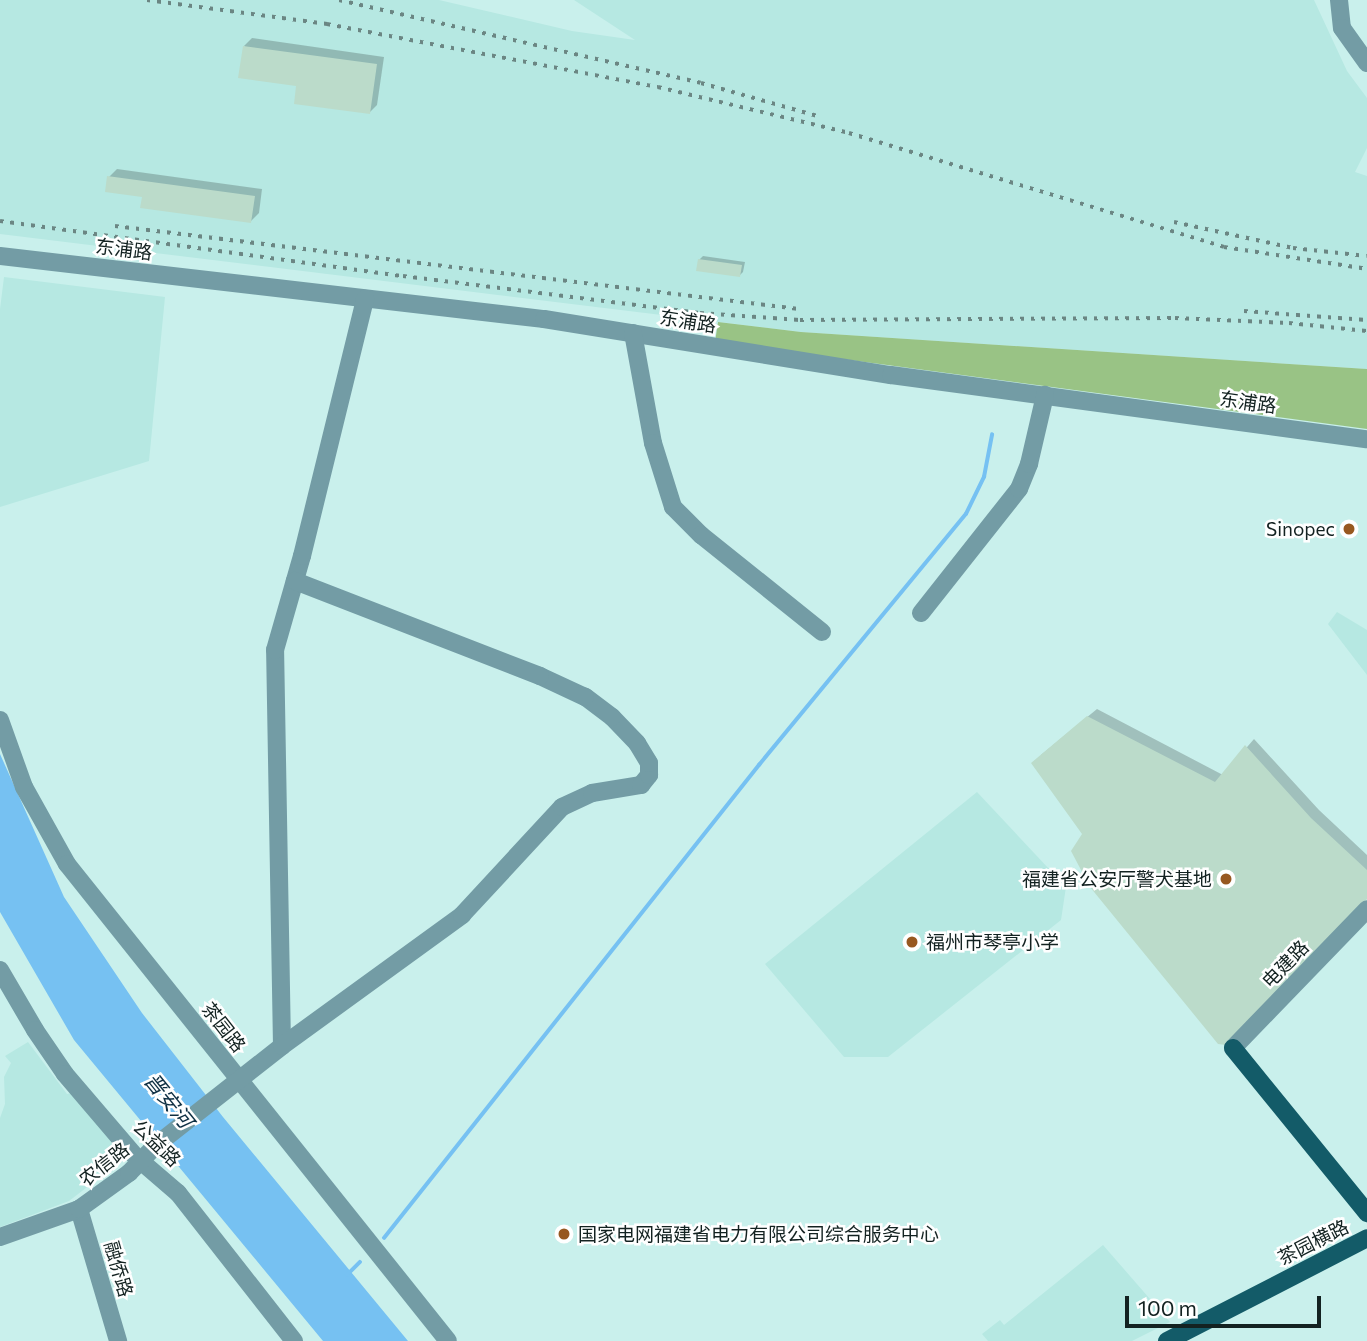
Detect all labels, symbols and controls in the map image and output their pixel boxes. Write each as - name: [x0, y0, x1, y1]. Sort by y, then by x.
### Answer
- street label: 东浦路: [94, 234, 154, 264]
- street label: 东浦路: [658, 305, 718, 337]
- street label: 东浦路: [1218, 387, 1278, 417]
- place label: Sinopec: [1266, 518, 1335, 540]
- marker: Sinopec: [1341, 521, 1357, 537]
- place label: 福建省公安厅警犬基地: [1022, 868, 1212, 890]
- marker: 福建省公安厅警犬基地: [1218, 871, 1234, 887]
- place label: 福州市琴亭小学: [926, 931, 1059, 953]
- marker: 福州市琴亭小学: [904, 934, 920, 950]
- street label: 电建路: [1257, 936, 1313, 992]
- street label: 茶园路: [197, 998, 251, 1056]
- water label: 晋安河: [139, 1068, 199, 1132]
- street label: 公益路: [129, 1115, 185, 1171]
- street label: 农信路: [75, 1137, 133, 1191]
- street label: 茶园横路: [1274, 1215, 1352, 1269]
- place label: 国家电网福建省电力有限公司综合服务中心: [578, 1223, 939, 1245]
- marker: 国家电网福建省电力有限公司综合服务中心: [556, 1226, 572, 1242]
- street label: 融侨路: [100, 1238, 138, 1300]
- scale bar: [1129, 1282, 1325, 1326]
- text: 100 m: [1138, 1295, 1197, 1320]

